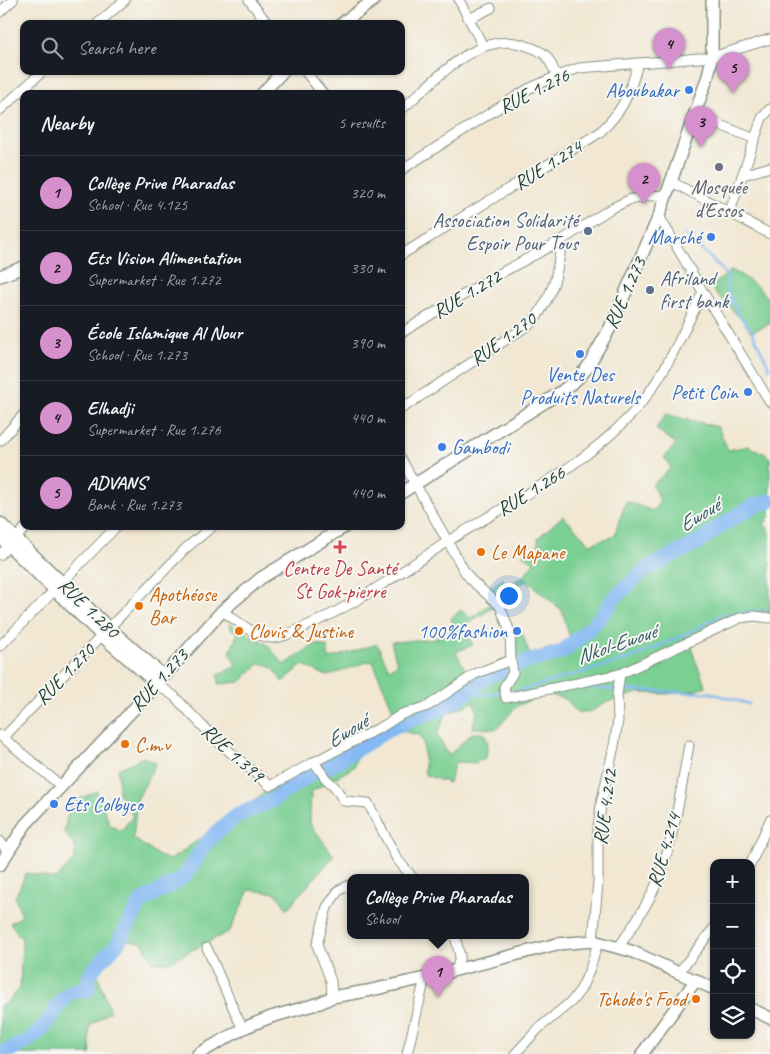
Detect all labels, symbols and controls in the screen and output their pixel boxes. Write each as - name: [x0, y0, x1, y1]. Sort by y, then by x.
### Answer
- search box: [20, 20, 405, 75]
- pin: 4: [653, 28, 685, 69]
- icon: search: [38, 34, 66, 62]
- text: Search here: [78, 36, 155, 60]
- pin: 5: [717, 52, 749, 93]
- street label: RUE 1.276: [495, 62, 574, 119]
- place label: Aboubakar: [606, 78, 681, 103]
- marker: Aboubakar: [683, 84, 695, 96]
- pin: 3: [685, 106, 717, 147]
- text: Nearby: [40, 110, 93, 136]
- text: 5 results: [338, 113, 385, 133]
- street label: RUE 1.274: [509, 133, 588, 196]
- marker: Mosquée d'Essos: [713, 161, 725, 173]
- pin: 2: [628, 163, 660, 204]
- text: Collège Prive Pharadas: [87, 171, 234, 195]
- place label: Mosquée d'Essos: [691, 175, 749, 223]
- text: 1: [52, 183, 60, 203]
- text: 320 m: [351, 183, 385, 203]
- text: School · Rue 4.125: [87, 195, 187, 215]
- place label: Association Solidarité Espoir Pour Tous: [433, 208, 581, 256]
- marker: Association Solidarité Espoir Pour Tous: [582, 225, 594, 237]
- place label: Marché: [648, 225, 704, 250]
- marker: Marché: [705, 231, 717, 243]
- text: Ets Vision Alimentation: [87, 246, 241, 270]
- street label: RUE 1.273: [598, 251, 653, 333]
- text: 2: [52, 258, 60, 278]
- text: 330 m: [351, 258, 385, 278]
- street label: RUE 1.272: [428, 263, 508, 324]
- place label: Afriland first bank: [660, 266, 730, 314]
- text: Supermarket · Rue 1.272: [87, 270, 221, 290]
- marker: Afriland first bank: [644, 284, 656, 296]
- street label: RUE 1.270: [465, 305, 543, 371]
- text: École Islamique Al Nour: [87, 321, 242, 345]
- text: 3: [52, 333, 60, 353]
- text: 390 m: [351, 333, 385, 353]
- text: School · Rue 1.273: [87, 345, 187, 365]
- marker: Vente Des Produits Naturels: [574, 348, 586, 360]
- place label: Vente Des Produits Naturels: [520, 362, 642, 410]
- place label: Petit Coin: [671, 380, 739, 405]
- marker: Petit Coin: [742, 386, 754, 398]
- text: Elhadji: [87, 396, 133, 420]
- text: 4: [52, 408, 60, 428]
- text: 440 m: [351, 408, 385, 428]
- text: Supermarket · Rue 1.276: [87, 420, 221, 440]
- place label: Gambodi: [452, 435, 511, 460]
- marker: Gambodi: [436, 441, 448, 453]
- street label: RUE 1.266: [492, 460, 571, 522]
- text: ADVANS: [87, 471, 146, 495]
- text: 5: [53, 483, 59, 503]
- text: 440 m: [351, 483, 385, 503]
- water label: Ewoué: [674, 489, 730, 538]
- text: Bank · Rue 1.273: [87, 495, 181, 515]
- marker: Centre De Santé St Gok-pierre: [333, 540, 347, 554]
- place label: Le Mapane: [491, 540, 566, 565]
- marker: Le Mapane: [475, 546, 487, 558]
- place label: Centre De Santé St Gok-pierre: [283, 556, 400, 604]
- street label: RUE 1.280: [53, 573, 126, 645]
- place label: Apothéose Bar: [149, 582, 218, 630]
- your location: [496, 583, 522, 609]
- marker: Apothéose Bar: [133, 600, 145, 612]
- water label: Nkol-Ewoué: [573, 616, 665, 670]
- place label: Clovis & Justine: [249, 619, 354, 644]
- place label: 100%fashion: [418, 619, 508, 644]
- marker: Clovis & Justine: [233, 625, 245, 637]
- marker: 100%fashion: [511, 625, 523, 637]
- street label: RUE 1.270: [30, 637, 102, 710]
- street label: RUE 1.273: [124, 642, 195, 717]
- water label: Ewoué: [322, 705, 378, 754]
- street label: RUE 1.399: [196, 718, 271, 789]
- place label: C.m.v: [135, 732, 173, 757]
- marker: C.m.v: [119, 738, 131, 750]
- street label: RUE 4.212: [587, 766, 623, 846]
- place label: Ets Colbyco: [64, 792, 145, 817]
- marker: Ets Colbyco: [48, 798, 60, 810]
- street label: RUE 4.214: [642, 808, 687, 890]
- map controls: [710, 859, 755, 1039]
- button: +: [710, 859, 755, 904]
- popup: [347, 874, 529, 939]
- text: Collège Prive Pharadas: [365, 885, 511, 909]
- button: −: [710, 904, 755, 949]
- text: School: [365, 909, 399, 929]
- button: locate: [710, 949, 755, 994]
- pin: 1: [422, 956, 454, 997]
- place label: Tchoko's Food: [596, 987, 689, 1012]
- marker: Tchoko's Food: [690, 993, 702, 1005]
- button: layers: [710, 994, 755, 1039]

